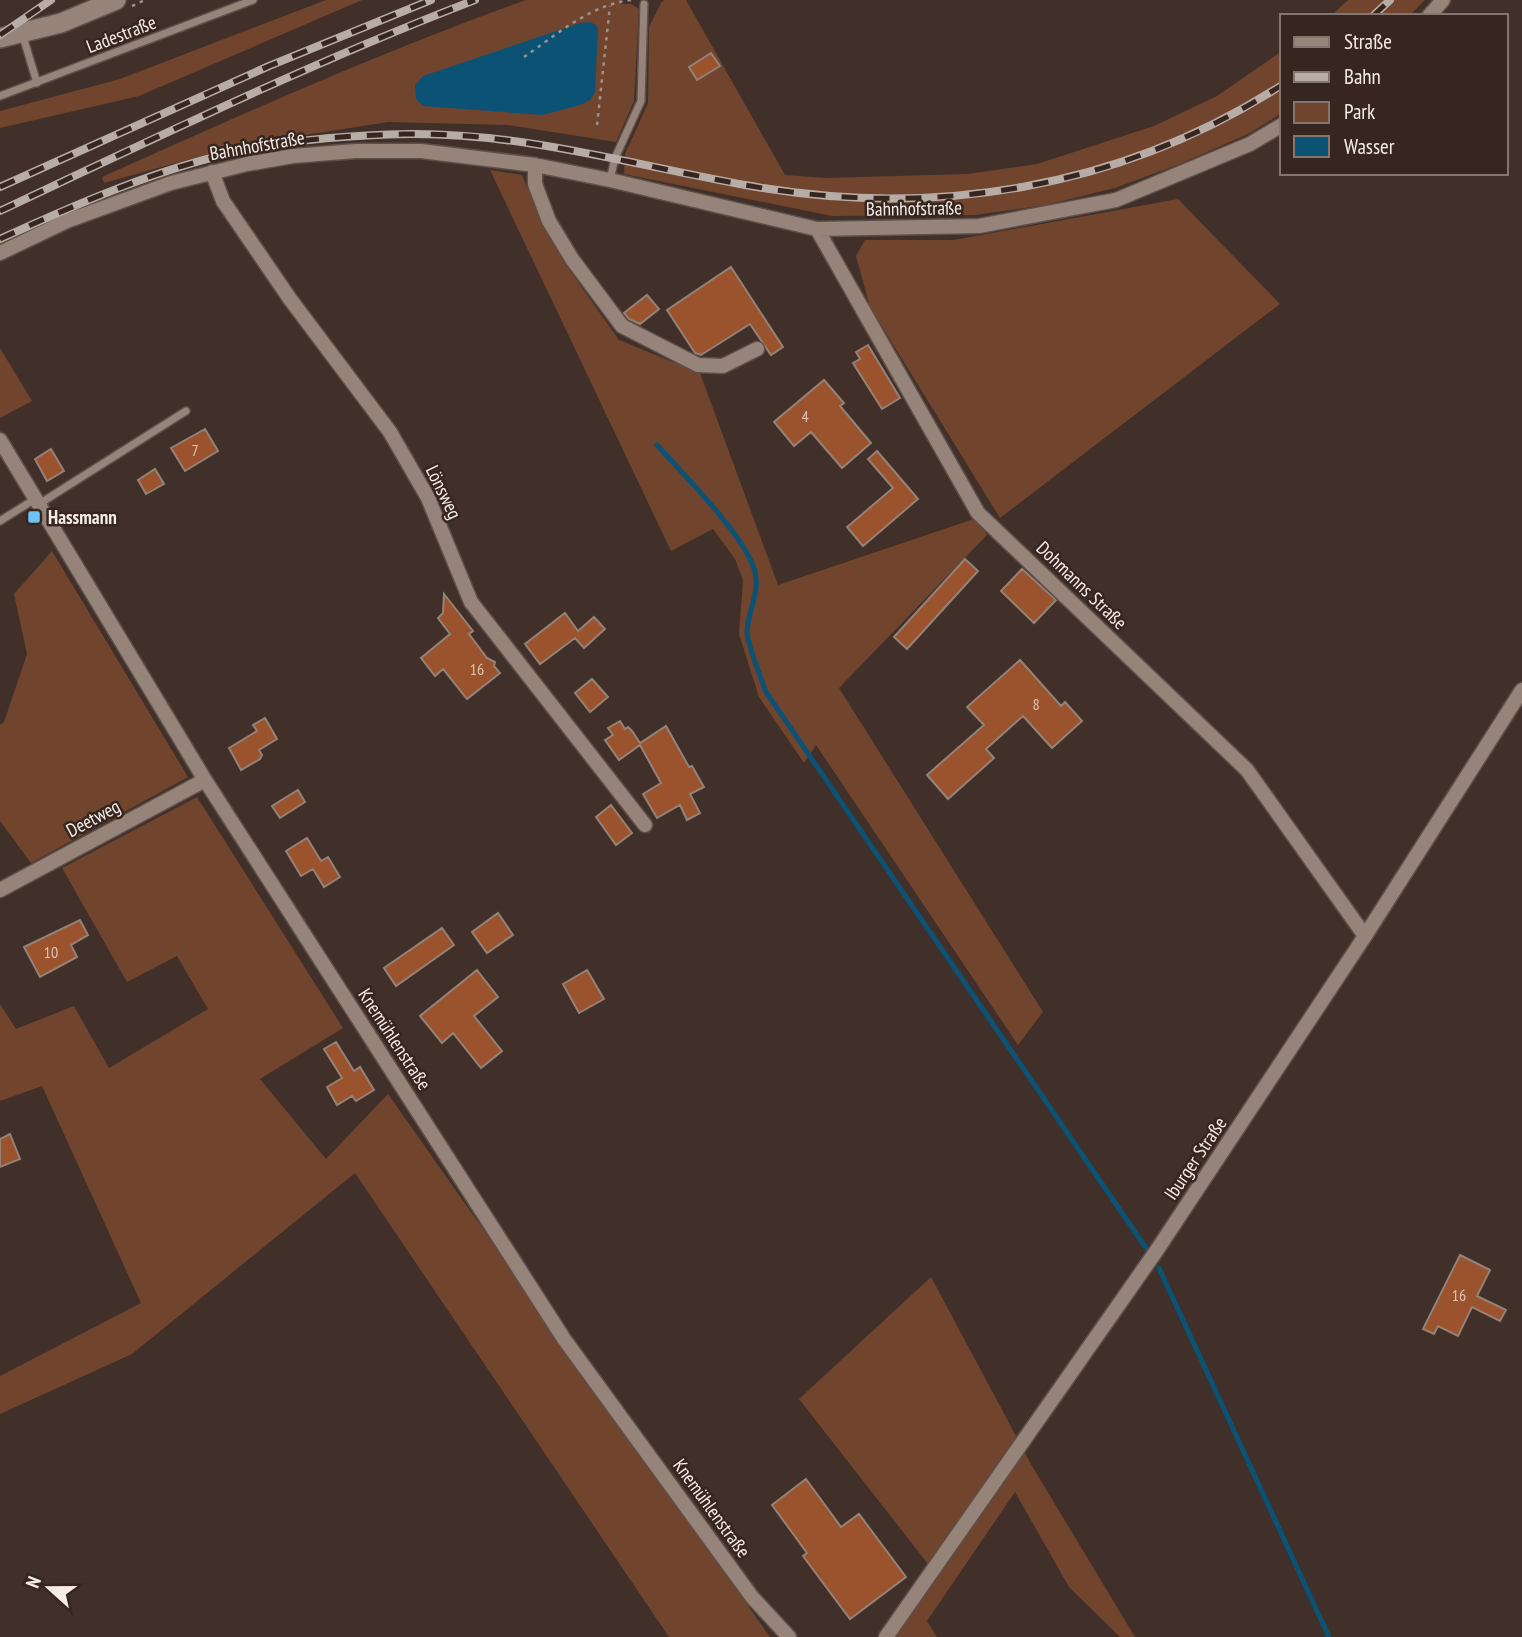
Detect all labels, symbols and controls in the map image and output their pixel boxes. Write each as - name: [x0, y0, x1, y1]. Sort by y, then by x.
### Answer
- street label: Ladestraße: [83, 10, 159, 58]
- legend: [1280, 14, 1508, 175]
- text: Straße: [1344, 28, 1392, 55]
- text: Bahn: [1344, 63, 1381, 90]
- text: Park: [1344, 98, 1375, 125]
- street label: Bahnhofstraße: [208, 125, 307, 165]
- text: Wasser: [1344, 133, 1395, 160]
- street label: Bahnhofstraße: [866, 195, 962, 221]
- house number: 4: [801, 406, 809, 426]
- house number: 7: [191, 440, 199, 460]
- street label: Lönsweg: [421, 461, 467, 523]
- place label: Hassmann: [48, 505, 117, 529]
- marker: Hassmann: [26, 509, 42, 525]
- street label: Dohmanns Straße: [1032, 536, 1132, 634]
- house number: 16: [470, 659, 484, 679]
- house number: 8: [1032, 694, 1040, 714]
- street label: Deetweg: [62, 794, 124, 842]
- house number: 10: [44, 942, 58, 962]
- street label: Knemühlenstraße: [353, 984, 437, 1094]
- street label: Iburger Straße: [1159, 1112, 1232, 1204]
- house number: 16: [1452, 1285, 1466, 1305]
- street label: Knemühlenstraße: [668, 1454, 756, 1562]
- north arrow: [14, 1553, 84, 1623]
- text: N: [20, 1573, 46, 1591]

